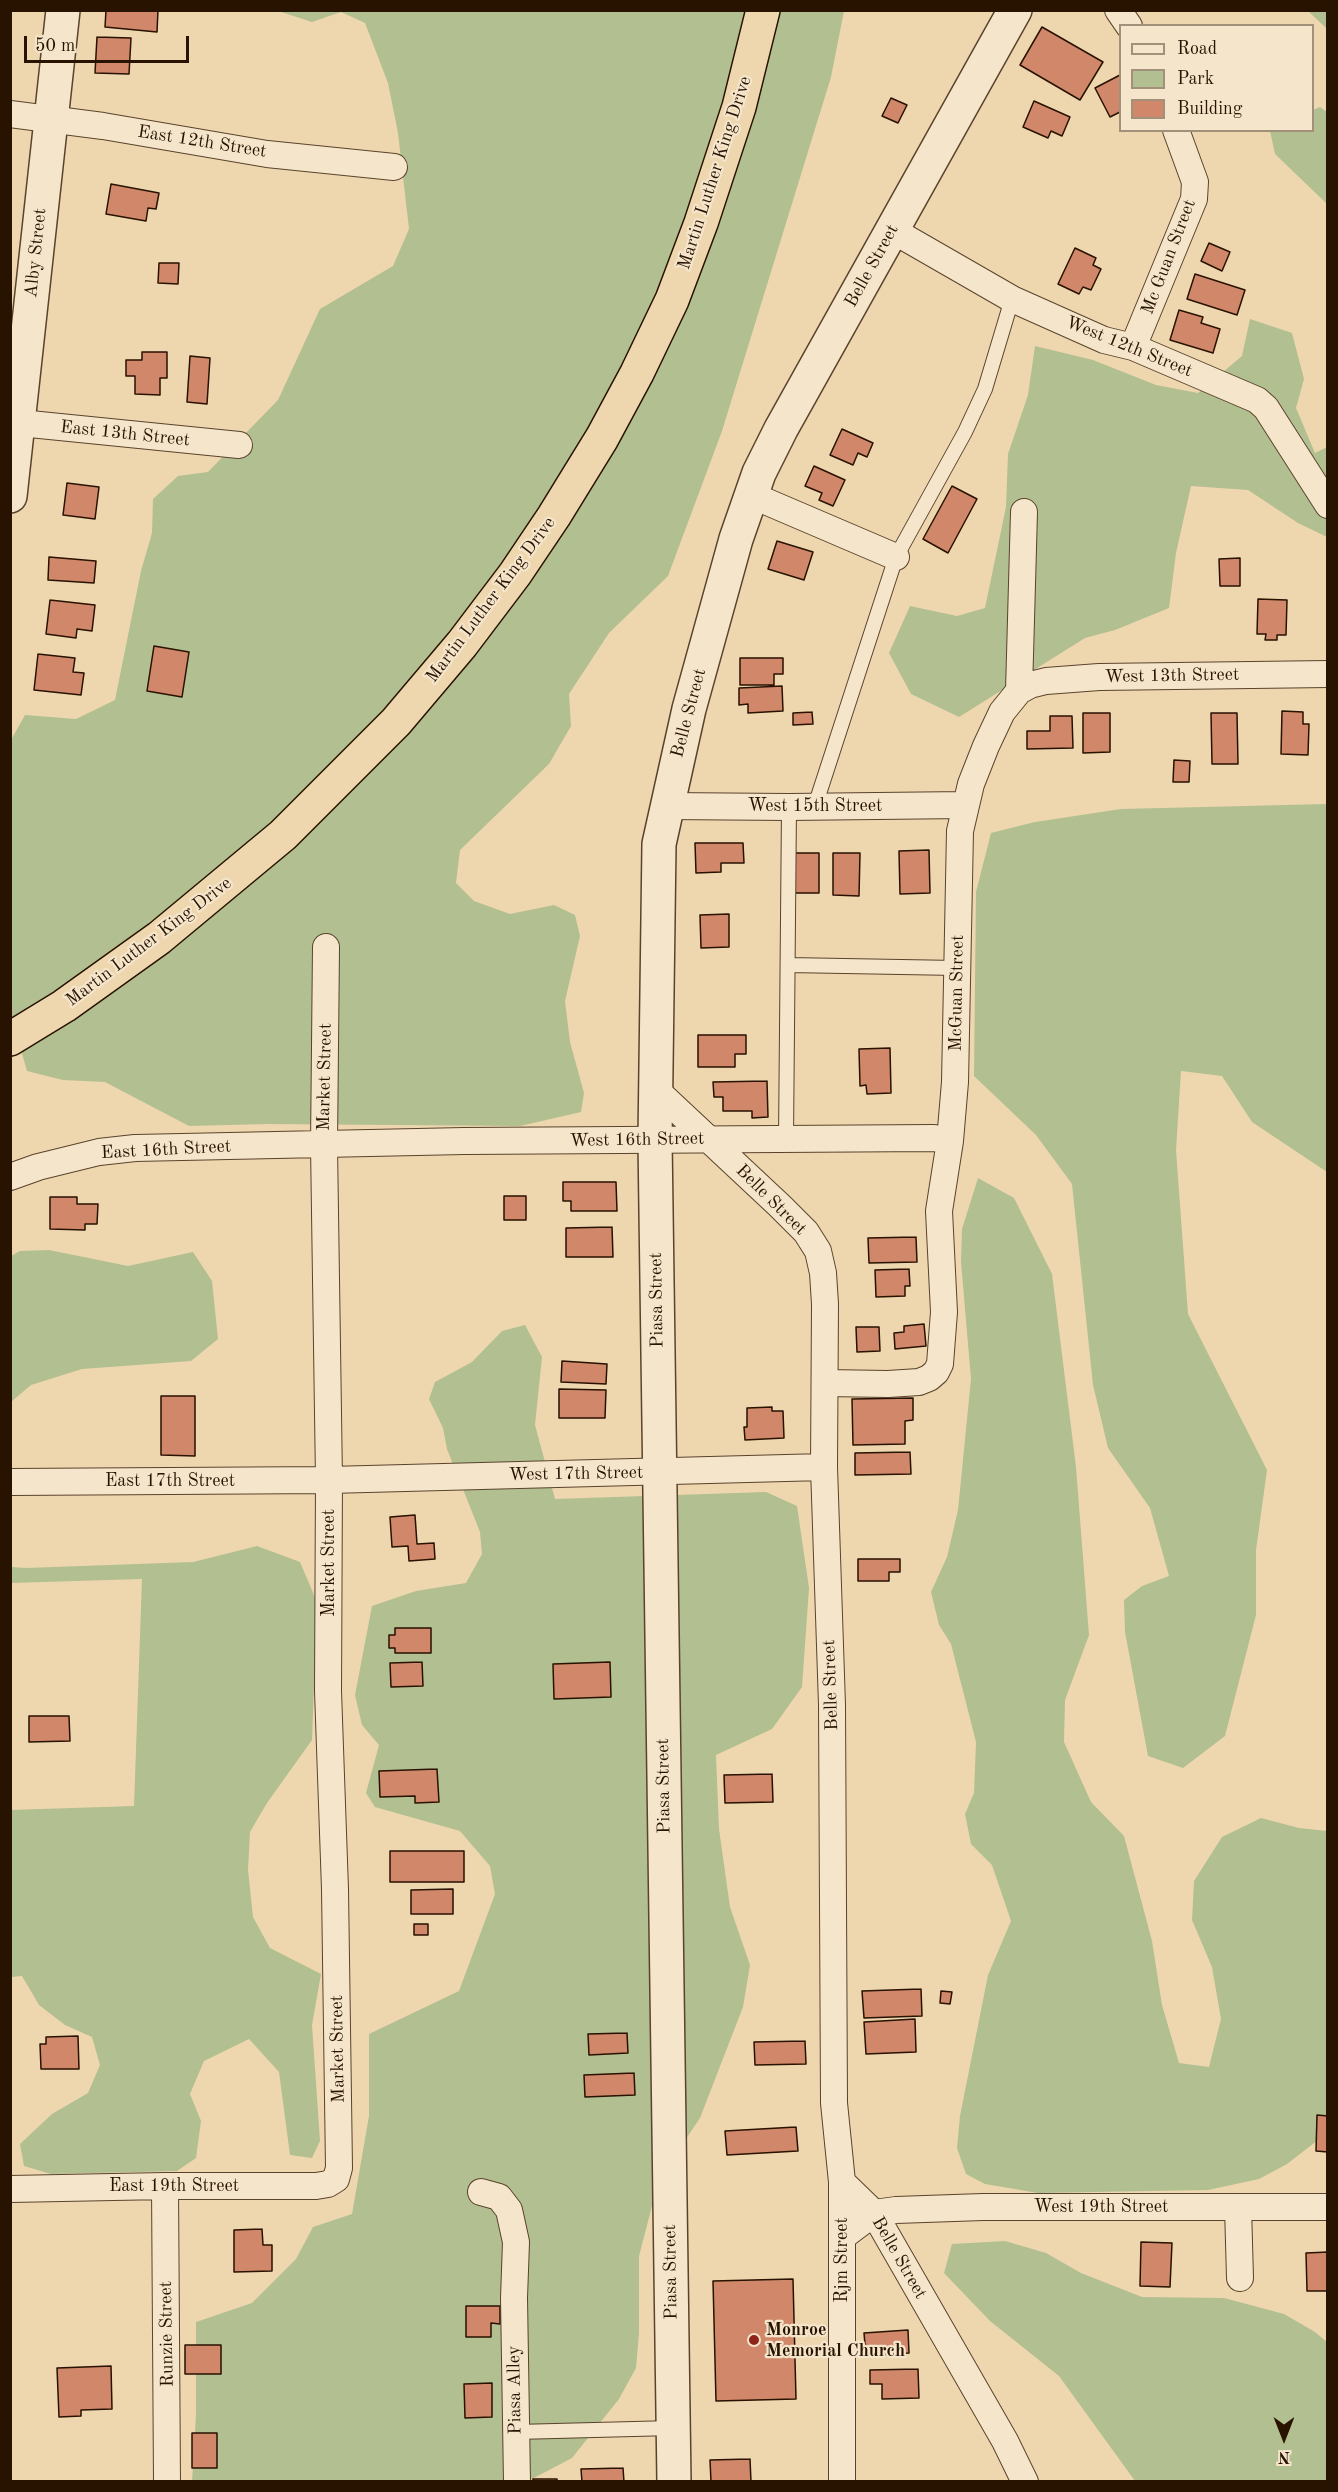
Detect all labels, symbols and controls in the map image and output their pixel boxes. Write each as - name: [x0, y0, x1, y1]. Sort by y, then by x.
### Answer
- scale bar: [27, 24, 192, 62]
- legend: [1119, 24, 1314, 132]
- text: 50 m: [35, 37, 75, 55]
- text: Road: [1177, 40, 1217, 58]
- text: Park: [1177, 70, 1214, 88]
- street label: Martin Luther King Drive: [674, 74, 756, 272]
- text: Building: [1177, 100, 1242, 118]
- street label: East 12th Street: [136, 121, 268, 163]
- street label: Mc Guan Street: [1137, 196, 1201, 318]
- street label: Alby Street: [21, 207, 51, 299]
- street label: Belle Street: [840, 221, 904, 311]
- street label: West 12th Street: [1063, 312, 1195, 382]
- street label: East 13th Street: [59, 416, 191, 452]
- street label: Martin Luther King Drive: [422, 513, 560, 687]
- street label: West 13th Street: [1105, 664, 1239, 688]
- street label: Belle Street: [667, 666, 711, 760]
- street label: West 15th Street: [748, 795, 882, 817]
- street label: Martin Luther King Drive: [62, 873, 236, 1011]
- street label: McGuan Street: [945, 934, 969, 1052]
- street label: Market Street: [313, 1023, 337, 1131]
- street label: West 16th Street: [570, 1128, 704, 1152]
- street label: East 16th Street: [100, 1136, 232, 1164]
- street label: Belle Street: [731, 1160, 811, 1240]
- street label: Piasa Street: [645, 1252, 669, 1348]
- street label: West 17th Street: [509, 1462, 643, 1486]
- street label: East 17th Street: [105, 1470, 235, 1492]
- street label: Market Street: [318, 1509, 340, 1617]
- street label: Belle Street: [819, 1639, 843, 1731]
- street label: Piasa Street: [652, 1738, 676, 1834]
- street label: Market Street: [326, 1995, 350, 2103]
- street label: East 19th Street: [109, 2175, 239, 2197]
- street label: West 19th Street: [1034, 2196, 1168, 2218]
- street label: Belle Street: [867, 2213, 931, 2303]
- street label: Rjm Street: [831, 2217, 853, 2303]
- street label: Piasa Street: [659, 2224, 683, 2320]
- street label: Runzie Street: [155, 2281, 179, 2387]
- place label: Monroe Memorial Church: [766, 2319, 905, 2362]
- marker: Monroe Memorial Church: [747, 2333, 761, 2347]
- street label: Piasa Alley: [503, 2345, 527, 2435]
- north arrow: [1254, 2408, 1314, 2468]
- text: N: [1278, 2448, 1290, 2464]

